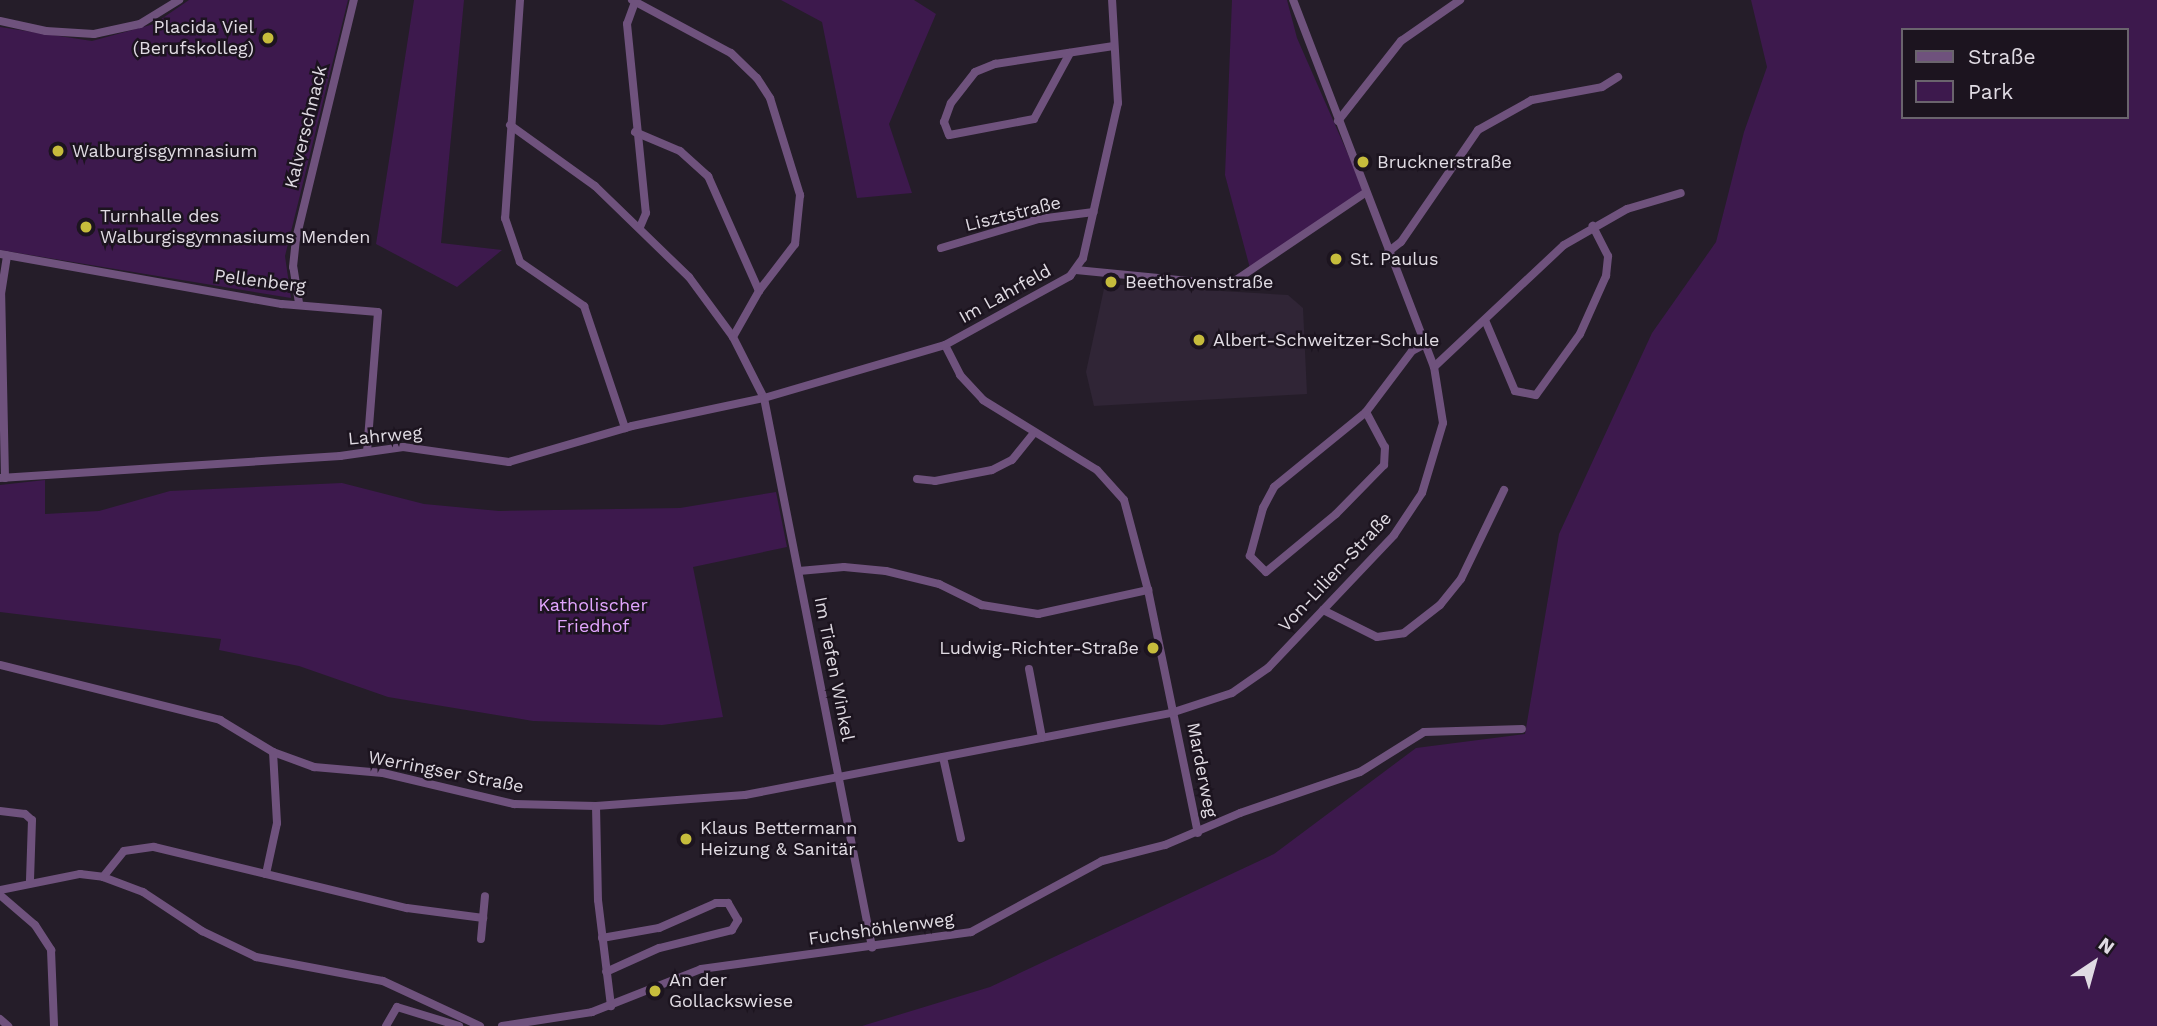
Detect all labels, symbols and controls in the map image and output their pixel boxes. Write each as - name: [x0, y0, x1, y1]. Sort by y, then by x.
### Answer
- place label: Placida Viel (Berufskolleg): [133, 17, 254, 60]
- legend: [1902, 28, 2129, 119]
- marker: Placida Viel (Berufskolleg): [260, 30, 276, 46]
- text: Straße: [1968, 44, 2036, 69]
- street label: Kalverschnack: [280, 63, 332, 191]
- text: Park: [1968, 79, 2013, 104]
- place label: Walburgisgymnasium: [72, 140, 257, 162]
- marker: Walburgisgymnasium: [50, 143, 66, 159]
- place label: Brucknerstraße: [1377, 151, 1512, 173]
- marker: Brucknerstraße: [1355, 154, 1371, 170]
- street label: Lisztstraße: [963, 192, 1063, 236]
- place label: Turnhalle des Walburgisgymnasiums Menden: [100, 206, 370, 248]
- marker: Turnhalle des Walburgisgymnasiums Menden: [78, 219, 94, 235]
- place label: St. Paulus: [1350, 248, 1438, 270]
- marker: St. Paulus: [1328, 251, 1344, 267]
- street label: Im Lahrfeld: [955, 260, 1055, 328]
- street label: Pellenberg: [213, 265, 307, 297]
- place label: Beethovenstraße: [1125, 271, 1273, 293]
- marker: Beethovenstraße: [1103, 274, 1119, 290]
- place label: Albert-Schweitzer-Schule: [1213, 329, 1439, 351]
- marker: Albert-Schweitzer-Schule: [1191, 332, 1207, 348]
- street label: Lahrweg: [347, 422, 423, 450]
- street label: Von-Lilien-Straße: [1274, 508, 1396, 636]
- street label: Im Tiefen Winkel: [809, 594, 859, 744]
- park label: Katholischer Friedhof: [538, 595, 648, 638]
- place label: Ludwig-Richter-Straße: [939, 637, 1139, 659]
- marker: Ludwig-Richter-Straße: [1145, 640, 1161, 656]
- street label: Marderweg: [1182, 721, 1222, 819]
- street label: Werringser Straße: [366, 746, 526, 798]
- place label: Klaus Bettermann Heizung & Sanitär: [700, 818, 857, 860]
- marker: Klaus Bettermann Heizung & Sanitär: [678, 831, 694, 847]
- street label: Fuchshöhlenweg: [807, 908, 955, 950]
- north arrow: [2059, 928, 2129, 998]
- text: N: [2094, 932, 2119, 959]
- place label: An der Gollackswiese: [669, 970, 793, 1012]
- marker: An der Gollackswiese: [647, 983, 663, 999]

